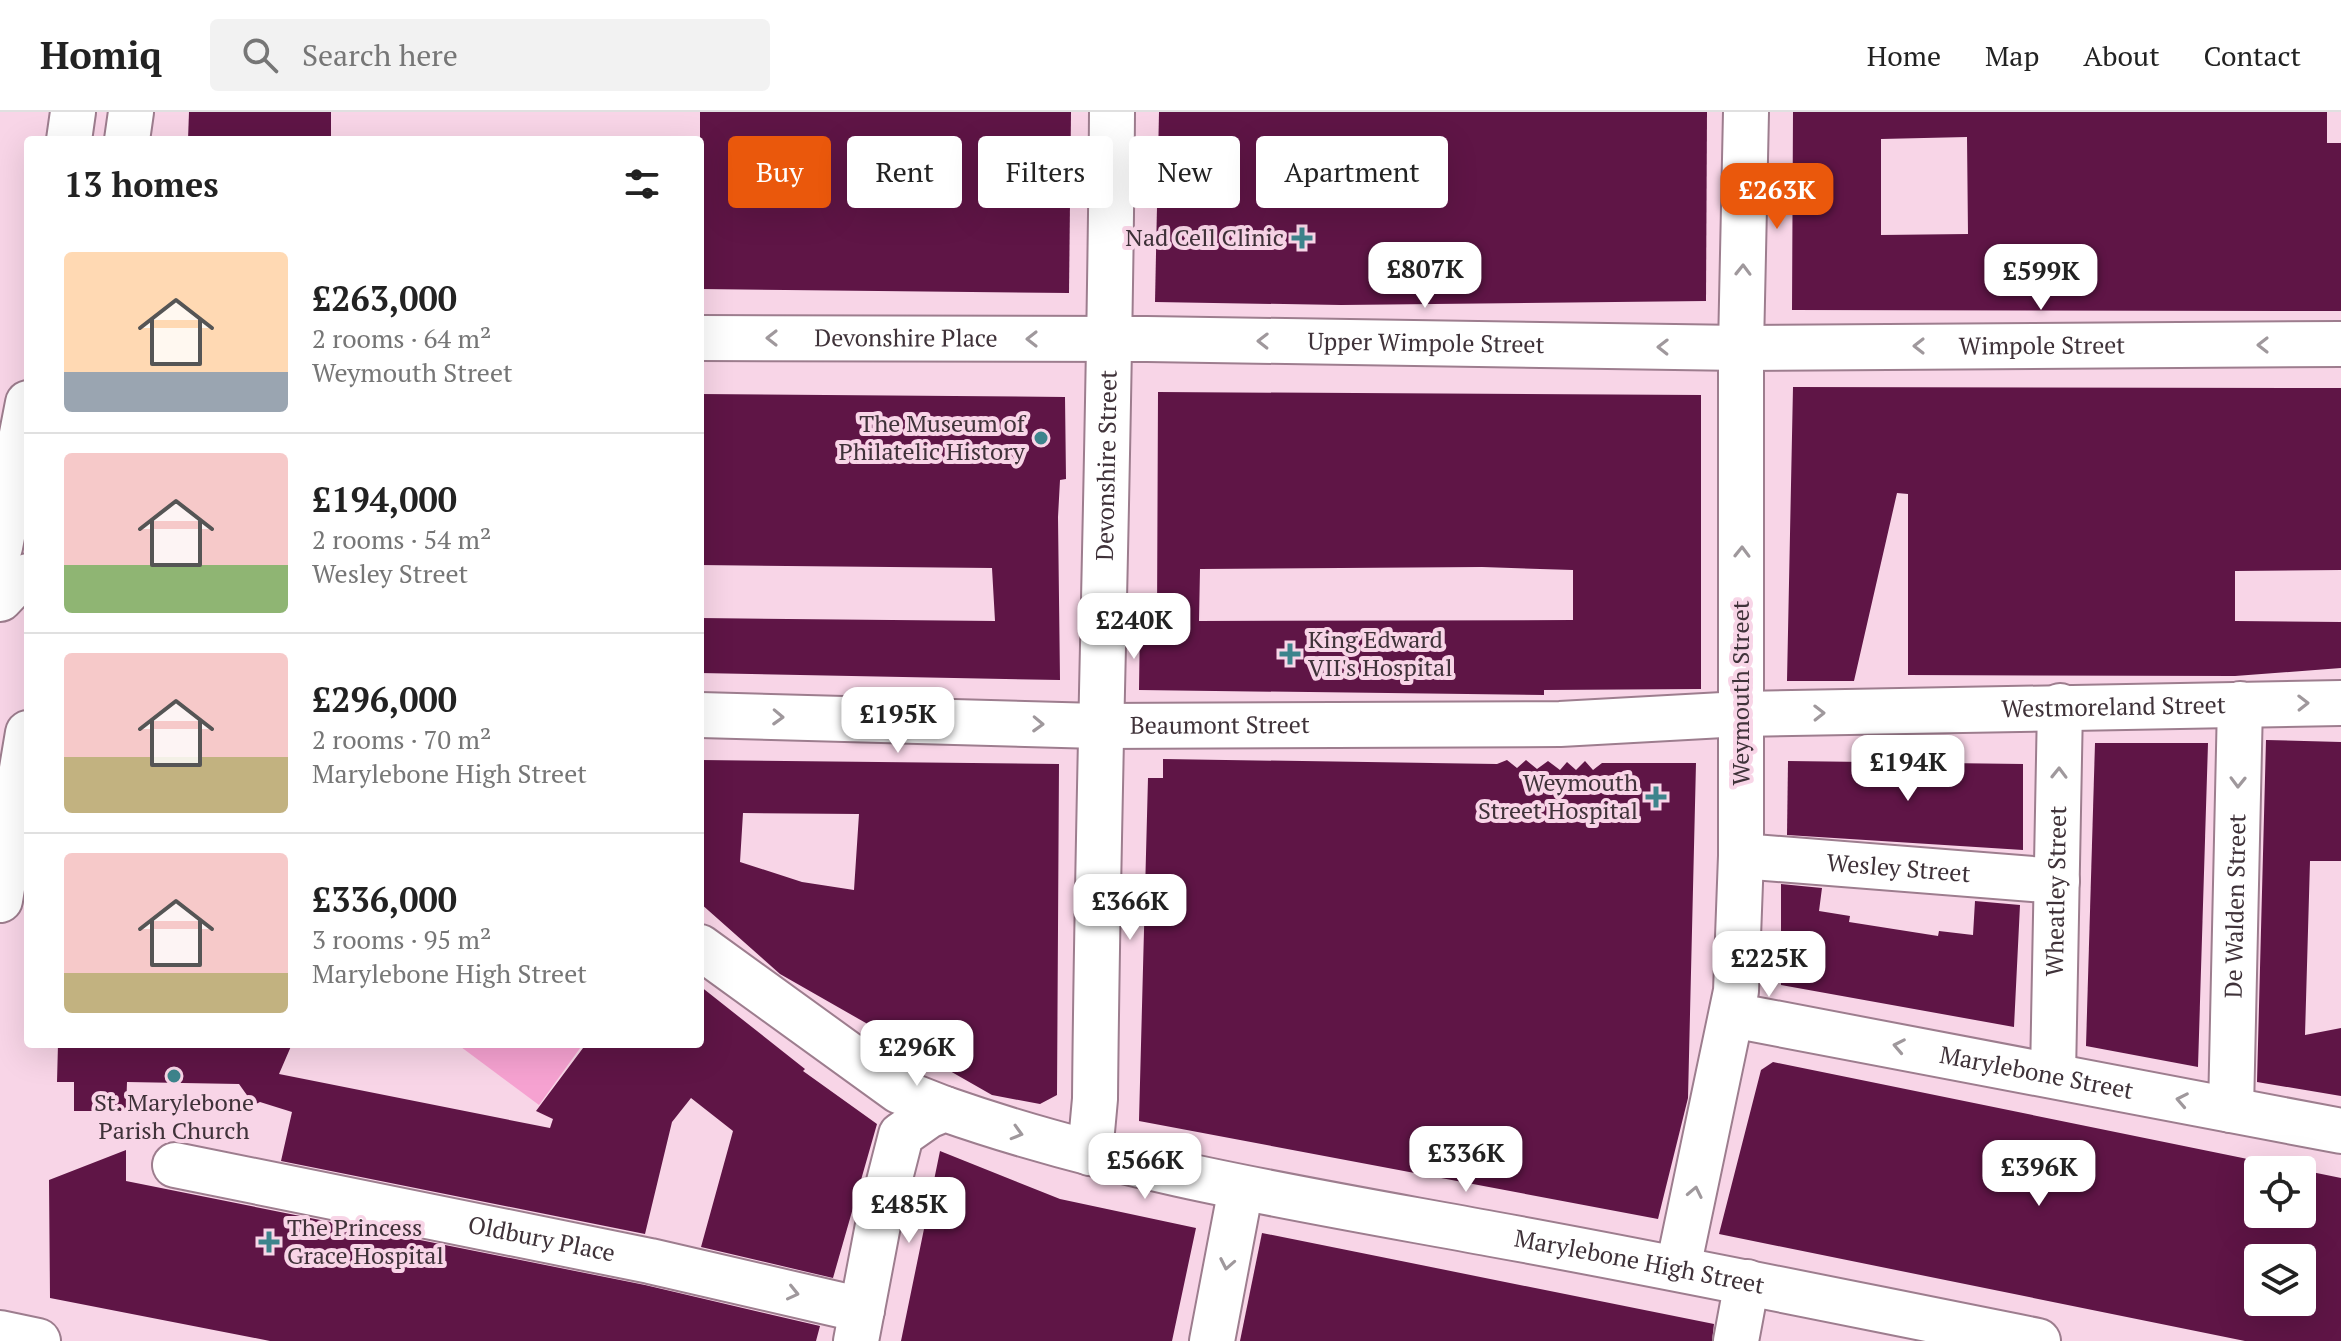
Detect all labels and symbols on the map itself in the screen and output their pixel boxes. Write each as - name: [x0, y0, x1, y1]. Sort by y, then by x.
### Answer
- pin: £263K: [1721, 163, 1833, 231]
- place label: Nad Cell Clinic: [1125, 221, 1284, 253]
- marker: Nad Cell Clinic: [1291, 227, 1313, 249]
- pin: £807K: [1369, 242, 1481, 310]
- pin: £599K: [1985, 244, 2097, 312]
- one-way arrow: [1734, 263, 1751, 276]
- street label: Devonshire Place: [814, 321, 998, 354]
- street label: Upper Wimpole Street: [1307, 324, 1545, 360]
- street label: Wimpole Street: [1959, 328, 2125, 362]
- one-way arrow: [765, 329, 778, 347]
- one-way arrow: [1025, 331, 1038, 348]
- one-way arrow: [1256, 333, 1269, 350]
- one-way arrow: [2256, 336, 2269, 354]
- one-way arrow: [1912, 337, 1925, 355]
- one-way arrow: [1656, 338, 1669, 356]
- street label: Devonshire Street: [1088, 370, 1124, 561]
- place label: The Museum of Philatelic History: [839, 407, 1027, 467]
- marker: The Museum of Philatelic History: [1032, 429, 1050, 447]
- one-way arrow: [1733, 545, 1750, 558]
- pin: £240K: [1078, 593, 1190, 661]
- street label: Weymouth Street: [1724, 600, 1756, 786]
- place label: King Edward VII's Hospital: [1308, 623, 1452, 683]
- marker: King Edward VII's Hospital: [1279, 643, 1301, 665]
- pin: £195K: [842, 687, 954, 755]
- street label: Westmoreland Street: [2001, 688, 2226, 724]
- one-way arrow: [2297, 695, 2310, 712]
- one-way arrow: [1813, 704, 1826, 722]
- street label: Beaumont Street: [1130, 708, 1310, 741]
- one-way arrow: [772, 709, 785, 726]
- one-way arrow: [1032, 716, 1045, 733]
- pin: £194K: [1852, 735, 1964, 803]
- place label: Weymouth Street Hospital: [1478, 766, 1638, 826]
- one-way arrow: [2050, 766, 2068, 779]
- one-way arrow: [2229, 776, 2247, 789]
- marker: Weymouth Street Hospital: [1645, 786, 1667, 808]
- street label: Wheatley Street: [2038, 805, 2073, 977]
- street label: De Walden Street: [2216, 813, 2253, 999]
- street label: Wesley Street: [1825, 846, 1972, 889]
- pin: £366K: [1074, 874, 1186, 942]
- pin: £225K: [1713, 931, 1825, 999]
- pin: £296K: [861, 1020, 973, 1088]
- one-way arrow: [1893, 1038, 1906, 1055]
- street label: Marylebone Street: [1937, 1038, 2136, 1106]
- marker: St. Marylebone Parish Church: [165, 1067, 183, 1085]
- place label: St. Marylebone Parish Church: [94, 1086, 254, 1146]
- one-way arrow: [2176, 1092, 2189, 1109]
- one-way arrow: [1010, 1124, 1024, 1140]
- pin: £336K: [1410, 1126, 1522, 1194]
- pin: £566K: [1089, 1133, 1201, 1201]
- pin: £396K: [1983, 1140, 2095, 1208]
- pin: £485K: [853, 1177, 965, 1245]
- one-way arrow: [1686, 1186, 1703, 1200]
- street label: Oldbury Place: [465, 1208, 618, 1269]
- place label: The Princess Grace Hospital: [287, 1211, 444, 1271]
- street label: Marylebone High Street: [1512, 1221, 1767, 1301]
- marker: The Princess Grace Hospital: [258, 1231, 280, 1253]
- one-way arrow: [1219, 1258, 1236, 1271]
- one-way arrow: [785, 1284, 799, 1301]

